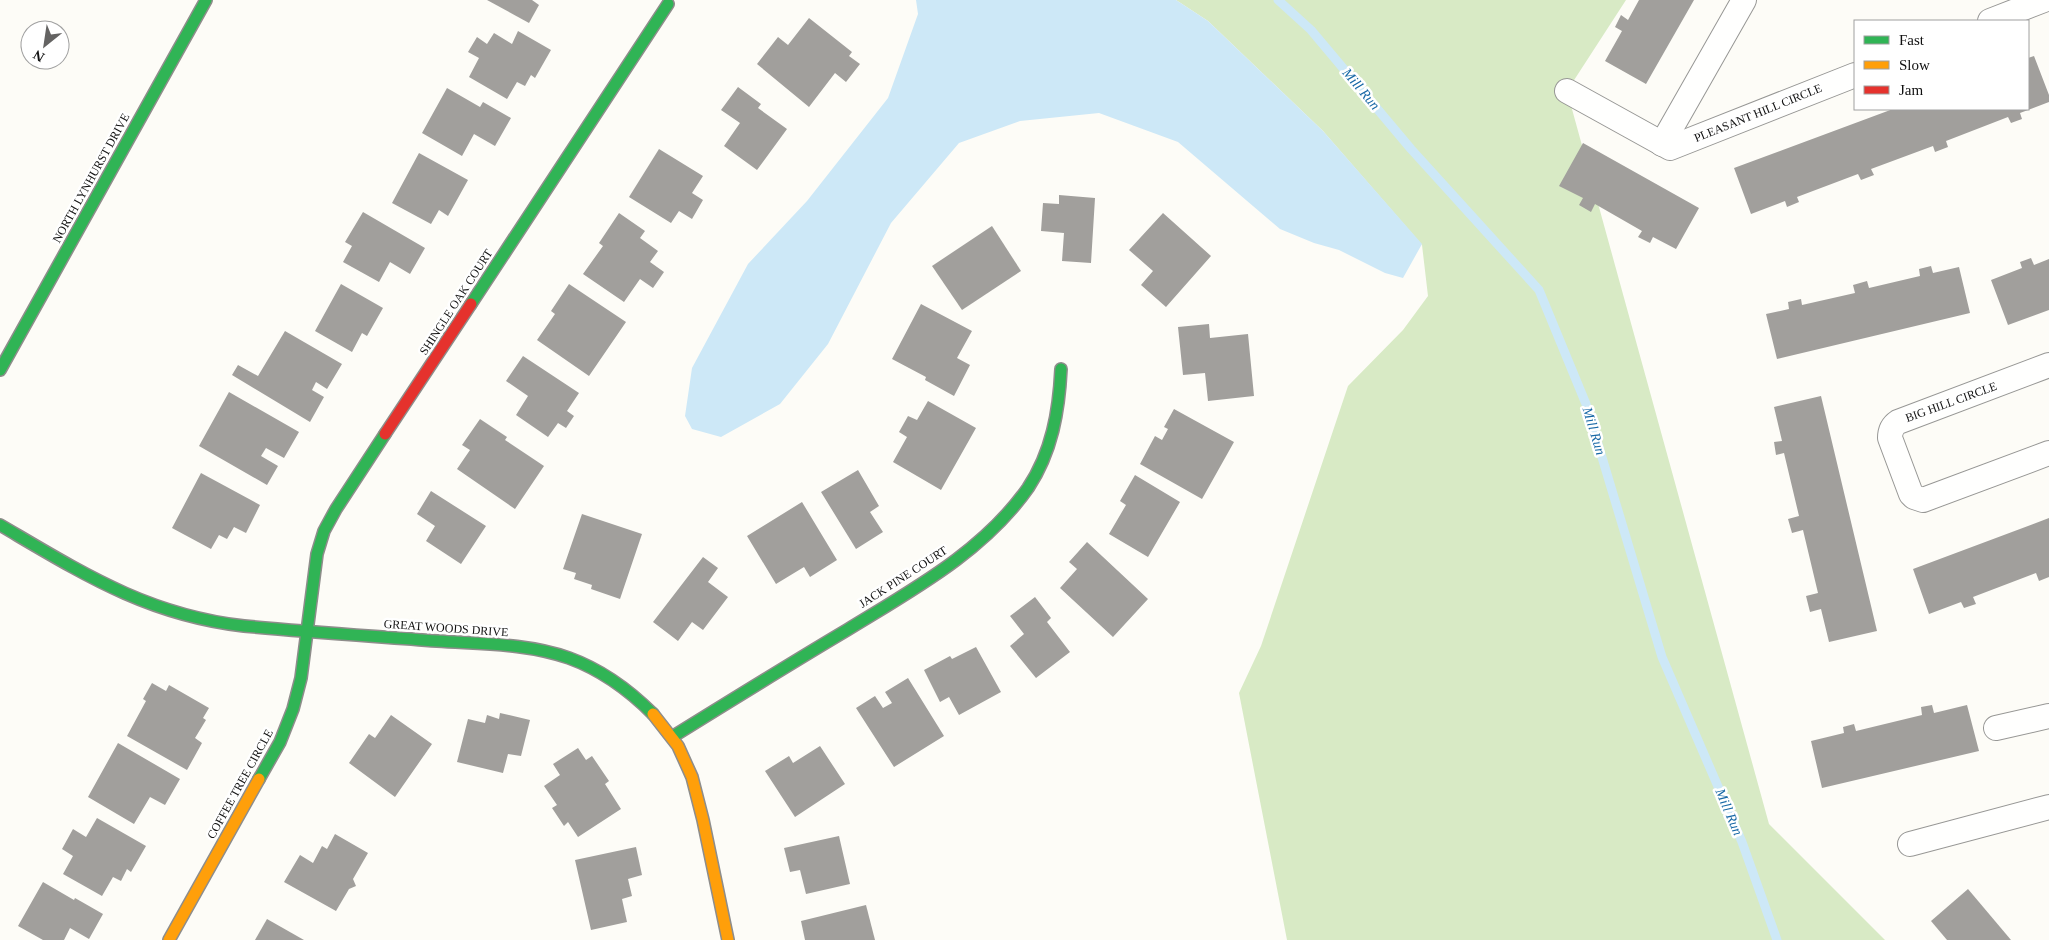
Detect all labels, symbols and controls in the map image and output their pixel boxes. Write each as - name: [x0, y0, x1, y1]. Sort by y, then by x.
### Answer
- north arrow: [20, 20, 70, 70]
- legend: [1854, 20, 2029, 110]
- text: Fast: [1899, 32, 1925, 48]
- text: N: [31, 47, 47, 65]
- text: Slow: [1899, 57, 1930, 73]
- water label: Mill Run: [1339, 64, 1383, 113]
- street label: PLEASANT HILL CIRCLE: [1692, 81, 1824, 145]
- text: Jam: [1899, 82, 1923, 98]
- street label: NORTH LYNHURST DRIVE: [50, 111, 132, 245]
- street label: SHINGLE OAK COURT: [417, 246, 496, 358]
- street label: BIG HILL CIRCLE: [1903, 379, 1999, 425]
- water label: Mill Run: [1579, 404, 1608, 457]
- street label: JACK PINE COURT: [856, 543, 950, 611]
- street label: GREAT WOODS DRIVE: [383, 617, 509, 639]
- street label: COFFEE TREE CIRCLE: [204, 727, 276, 841]
- water label: Mill Run: [1712, 785, 1746, 838]

